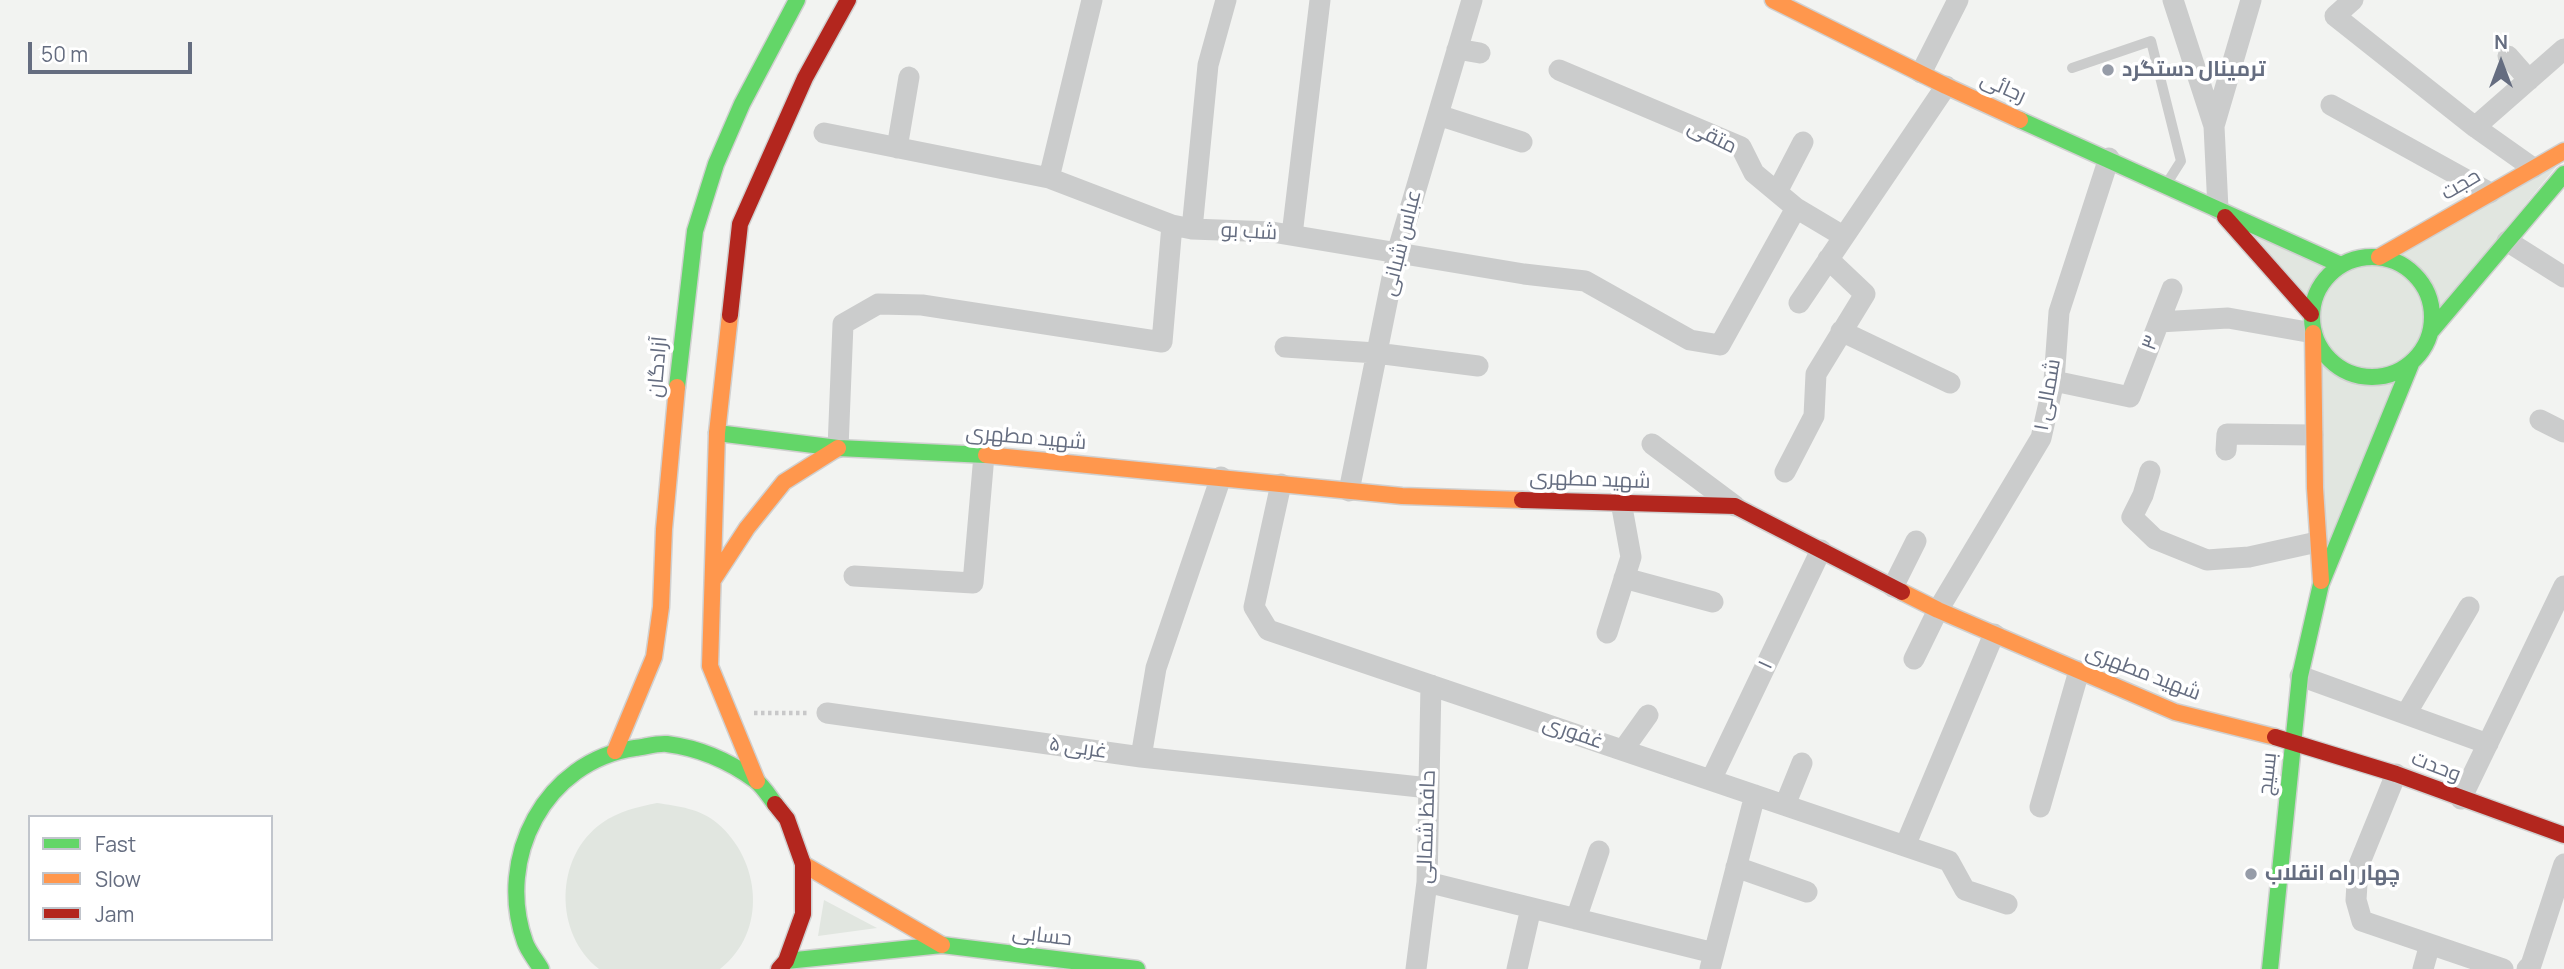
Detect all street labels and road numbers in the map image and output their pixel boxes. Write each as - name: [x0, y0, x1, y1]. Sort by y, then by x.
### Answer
- street label: رجائی: [1976, 67, 2030, 109]
- street label: متقی: [1683, 114, 1741, 160]
- street label: حجت: [2437, 164, 2485, 206]
- street label: عباس شبانی: [1377, 187, 1427, 299]
- street label: شب بو: [1220, 218, 1278, 246]
- street label: ۳: [2137, 332, 2165, 354]
- street label: آزادگان: [643, 335, 673, 399]
- street label: ۱ شمالی: [2029, 357, 2067, 433]
- street label: شهید مطهری: [965, 420, 1087, 456]
- street label: شهید مطهری: [1529, 465, 1651, 495]
- street label: شهید مطهری: [2082, 640, 2204, 706]
- street label: ۱: [1753, 657, 1779, 673]
- street label: غفوری: [1539, 711, 1607, 755]
- street label: ۵ غربی: [1047, 731, 1109, 765]
- street label: وحدت: [2408, 746, 2464, 788]
- street label: بسیج: [2253, 751, 2283, 797]
- street label: حافظ شمالی: [1412, 770, 1442, 884]
- street label: حسابی: [1011, 920, 1073, 952]

